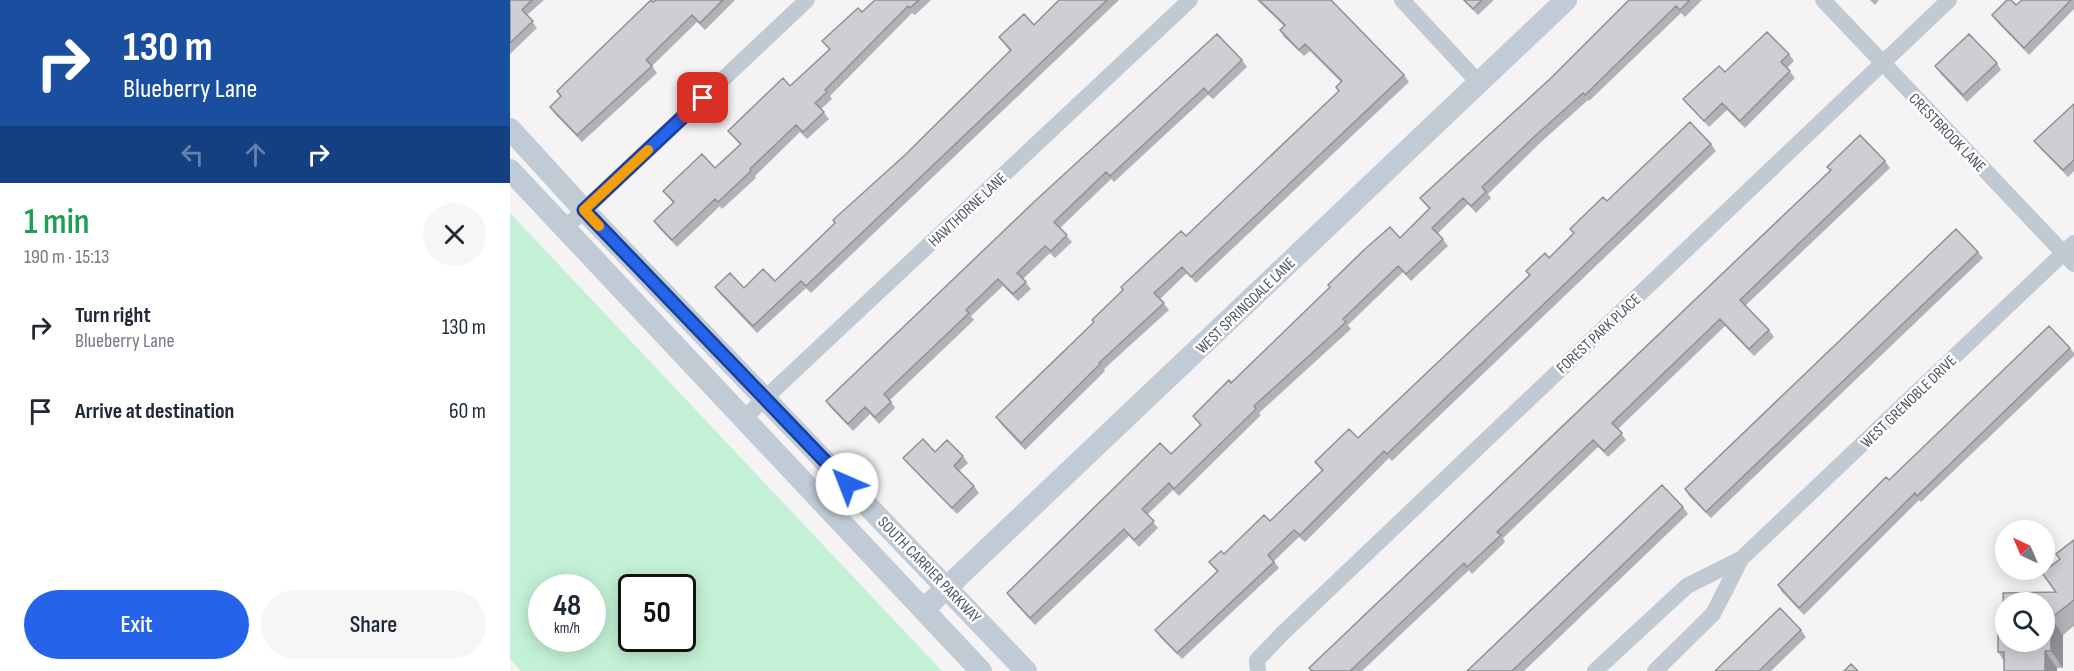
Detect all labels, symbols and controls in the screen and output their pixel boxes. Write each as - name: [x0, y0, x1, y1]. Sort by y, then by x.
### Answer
- text: 130 m: [123, 22, 213, 73]
- icon: right: [24, 24, 102, 102]
- pin: [677, 72, 728, 123]
- text: Blueberry Lane: [123, 73, 257, 105]
- icon: arrive: [686, 81, 719, 114]
- street label: CRESTBROOK LANE: [1904, 90, 1989, 177]
- icon: left: [176, 138, 209, 171]
- icon: ahead: [239, 138, 272, 171]
- icon: right: [302, 138, 335, 171]
- street label: HAWTHORNE LANE: [925, 169, 1011, 251]
- text: 1 min: [24, 201, 89, 244]
- button: close: [423, 203, 486, 266]
- text: 190 m · 15:13: [24, 245, 109, 269]
- street label: WEST SPRINGDALE LANE: [1193, 254, 1300, 358]
- street label: FOREST PARK PLACE: [1553, 290, 1645, 378]
- text: Turn right: [75, 302, 151, 329]
- icon: right: [24, 311, 57, 344]
- text: 130 m: [442, 314, 486, 341]
- text: Blueberry Lane: [75, 329, 175, 353]
- street label: WEST GRENOBLE DRIVE: [1857, 352, 1961, 452]
- icon: arrive: [24, 395, 57, 428]
- text: Arrive at destination: [75, 398, 234, 425]
- text: 60 m: [449, 398, 486, 425]
- position arrow: [815, 452, 879, 516]
- street label: SOUTH CARRIER PARKWAY: [873, 513, 985, 627]
- north arrow: [1995, 520, 2055, 580]
- map controls: [1995, 520, 2055, 652]
- speed limit sign: 50: [618, 574, 696, 652]
- text: 48: [553, 588, 581, 624]
- button: Exit: [24, 590, 249, 659]
- button: Share: [261, 590, 486, 659]
- button: search: [1995, 592, 2055, 652]
- text: km/h: [554, 619, 580, 638]

